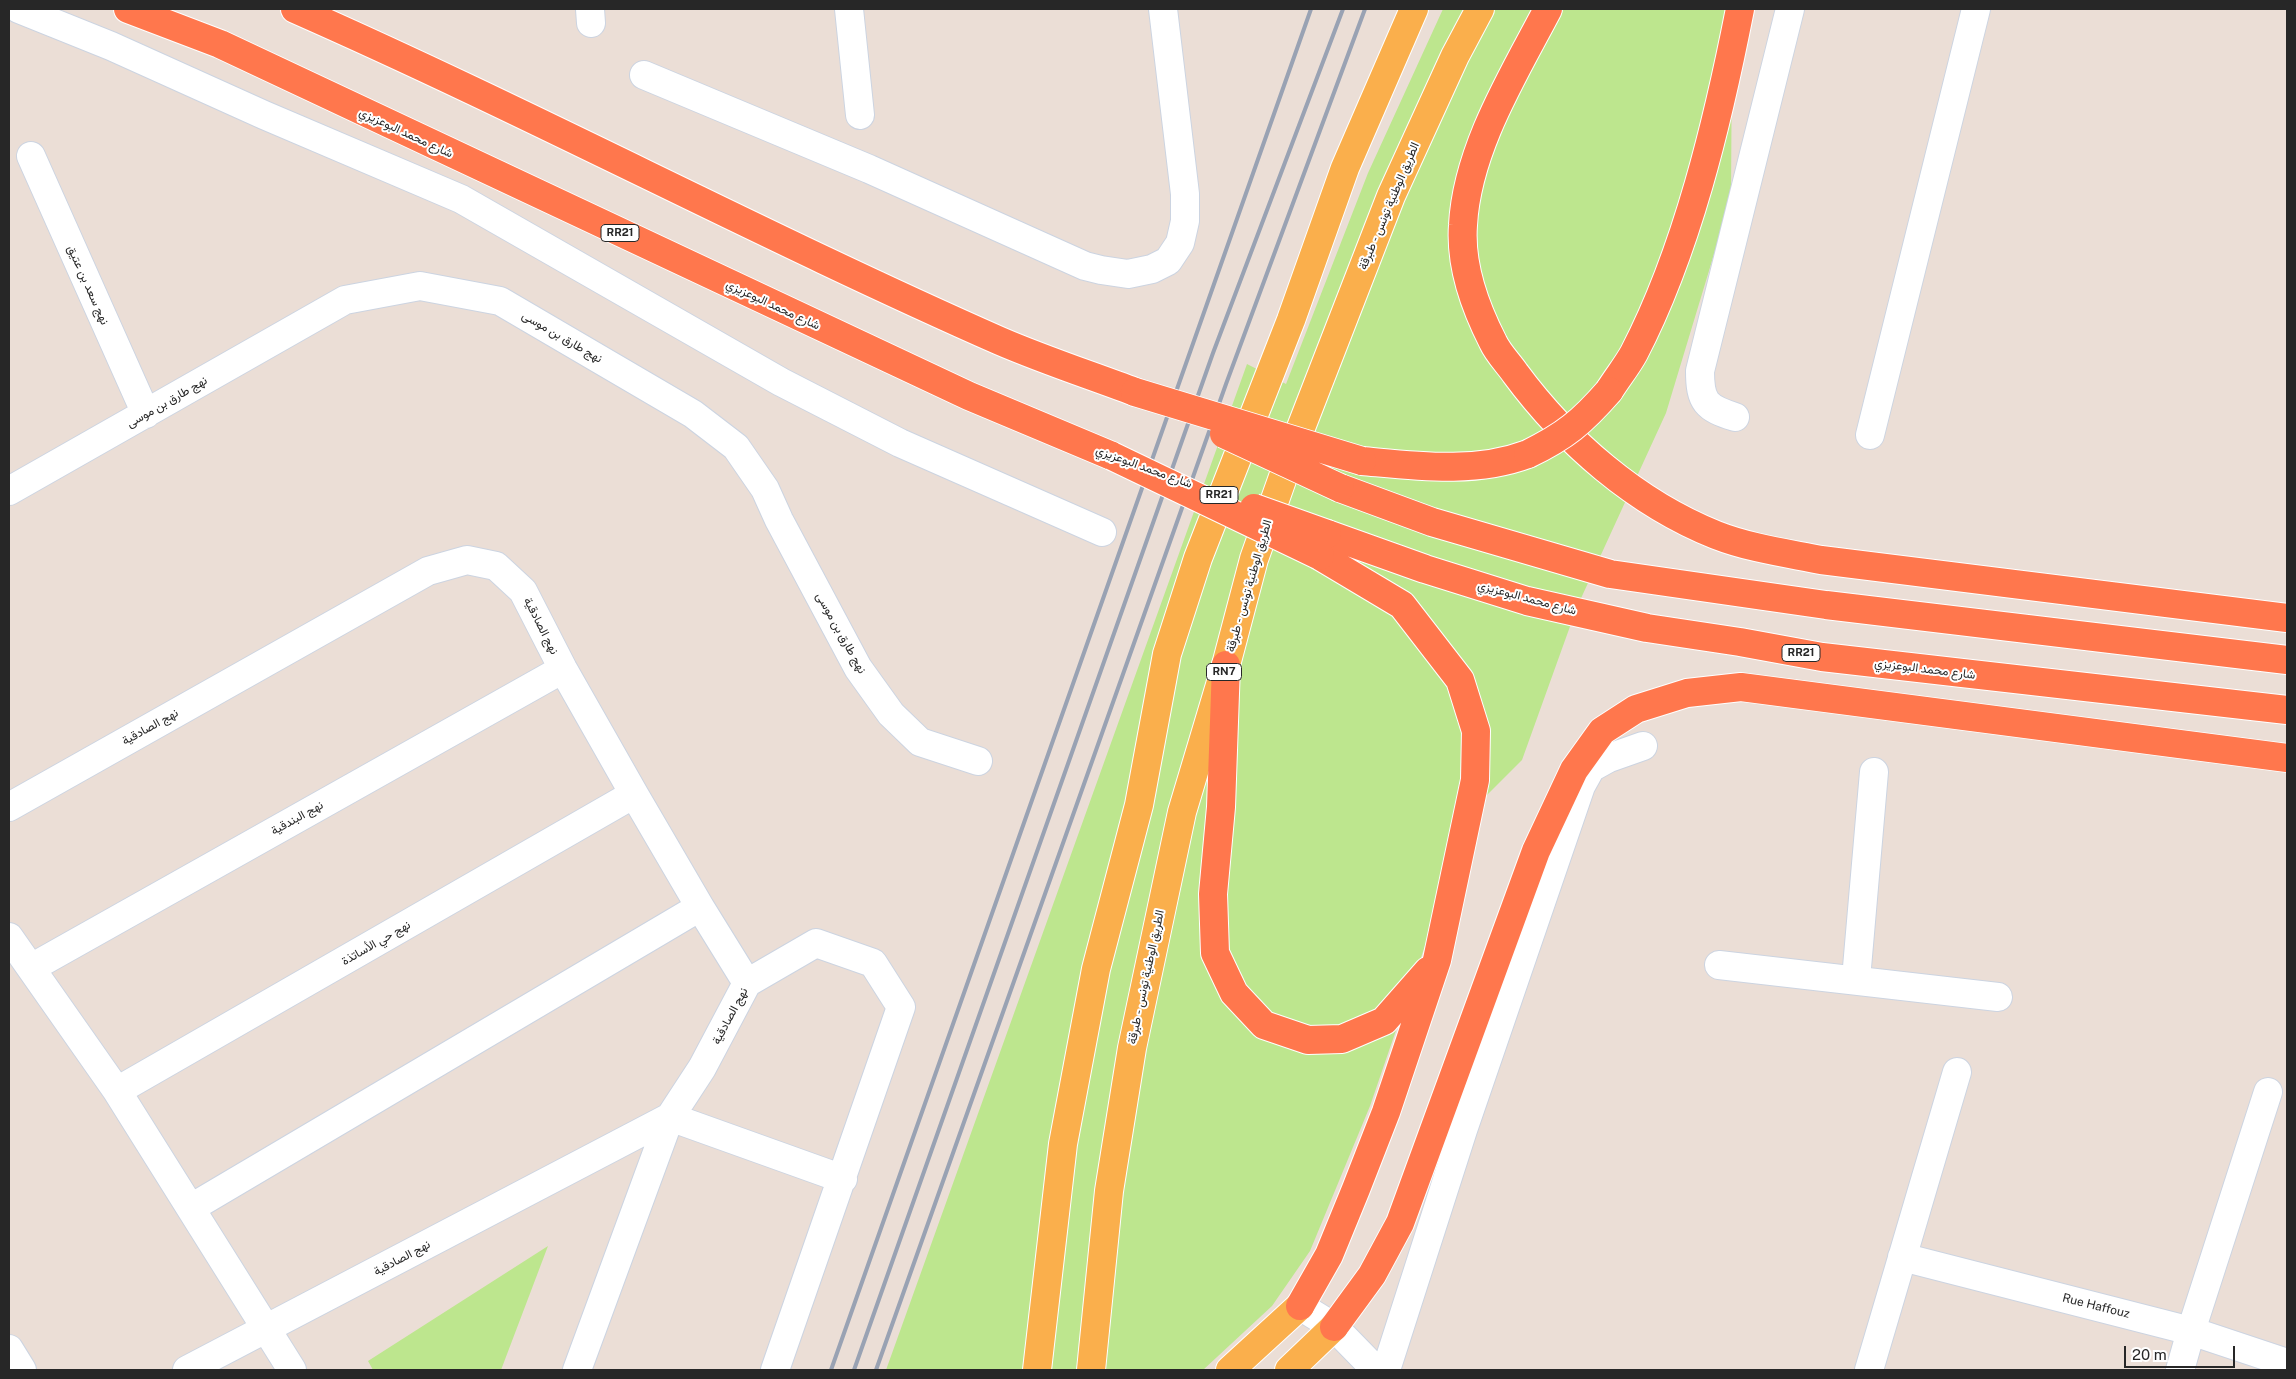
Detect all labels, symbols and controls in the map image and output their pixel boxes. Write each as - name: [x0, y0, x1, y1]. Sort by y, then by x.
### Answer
- street label: شارع محمد البوعزيزي: [357, 105, 455, 161]
- street label: الطريق الوطنية تونس - طبرقة: [1356, 140, 1422, 272]
- road number: RR21: [601, 224, 639, 242]
- street label: نهج سعد بن عتيق: [64, 243, 112, 327]
- street label: شارع محمد البوعزيزي: [724, 277, 822, 333]
- street label: نهج طارق بن موسى: [519, 308, 605, 366]
- street label: نهج طارق بن موسى: [124, 373, 210, 431]
- street label: شارع محمد البوعزيزي: [1094, 443, 1194, 491]
- road number: RR21: [1200, 486, 1238, 504]
- street label: الطريق الوطنية تونس - طبرقة: [1223, 518, 1275, 654]
- street label: شارع محمد البوعزيزي: [1476, 578, 1578, 618]
- street label: نهج طارق بن موسى: [813, 590, 869, 676]
- street label: نهج الصادقية: [520, 595, 562, 657]
- road number: RR21: [1782, 644, 1820, 661]
- street label: شارع محمد البوعزيزي: [1874, 656, 1976, 682]
- road number: RN7: [1206, 664, 1242, 680]
- street label: نهج الصادقية: [119, 706, 181, 748]
- street label: نهج البندقية: [268, 798, 326, 838]
- street label: الطريق الوطنية تونس - طبرقة: [1125, 909, 1167, 1045]
- street label: نهج حي الأساتذة: [339, 917, 413, 969]
- street label: نهج الصادقية: [709, 985, 751, 1047]
- street label: نهج الصادقية: [371, 1237, 433, 1279]
- street label: Rue Haffouz: [2061, 1291, 2131, 1321]
- scale bar: [2126, 1336, 2237, 1368]
- text: 20 m: [2132, 1346, 2167, 1363]

